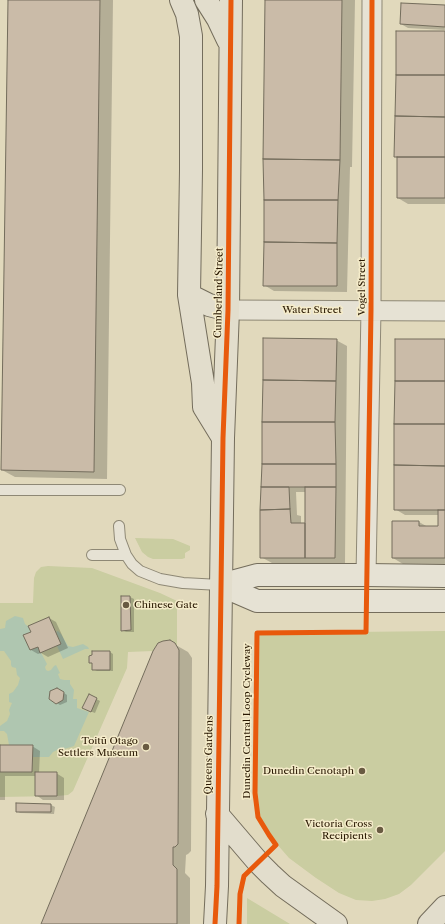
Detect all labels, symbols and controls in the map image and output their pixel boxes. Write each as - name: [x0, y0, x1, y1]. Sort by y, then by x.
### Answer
- street label: Cumberland Street: [212, 248, 226, 338]
- street label: Vogel Street: [356, 258, 368, 316]
- street label: Water Street: [282, 304, 342, 316]
- place label: Chinese Gate: [134, 599, 198, 611]
- marker: Chinese Gate: [121, 600, 131, 610]
- street label: Dunedin Central Loop Cycleway: [241, 643, 253, 799]
- street label: Queens Gardens: [202, 716, 216, 794]
- place label: Toitū Otago Settlers Museum: [58, 735, 138, 758]
- marker: Toitū Otago Settlers Museum: [141, 742, 151, 752]
- place label: Dunedin Cenotaph: [263, 765, 354, 777]
- marker: Dunedin Cenotaph: [357, 766, 367, 776]
- place label: Victoria Cross Recipients: [305, 818, 372, 842]
- marker: Victoria Cross Recipients: [375, 825, 385, 835]

